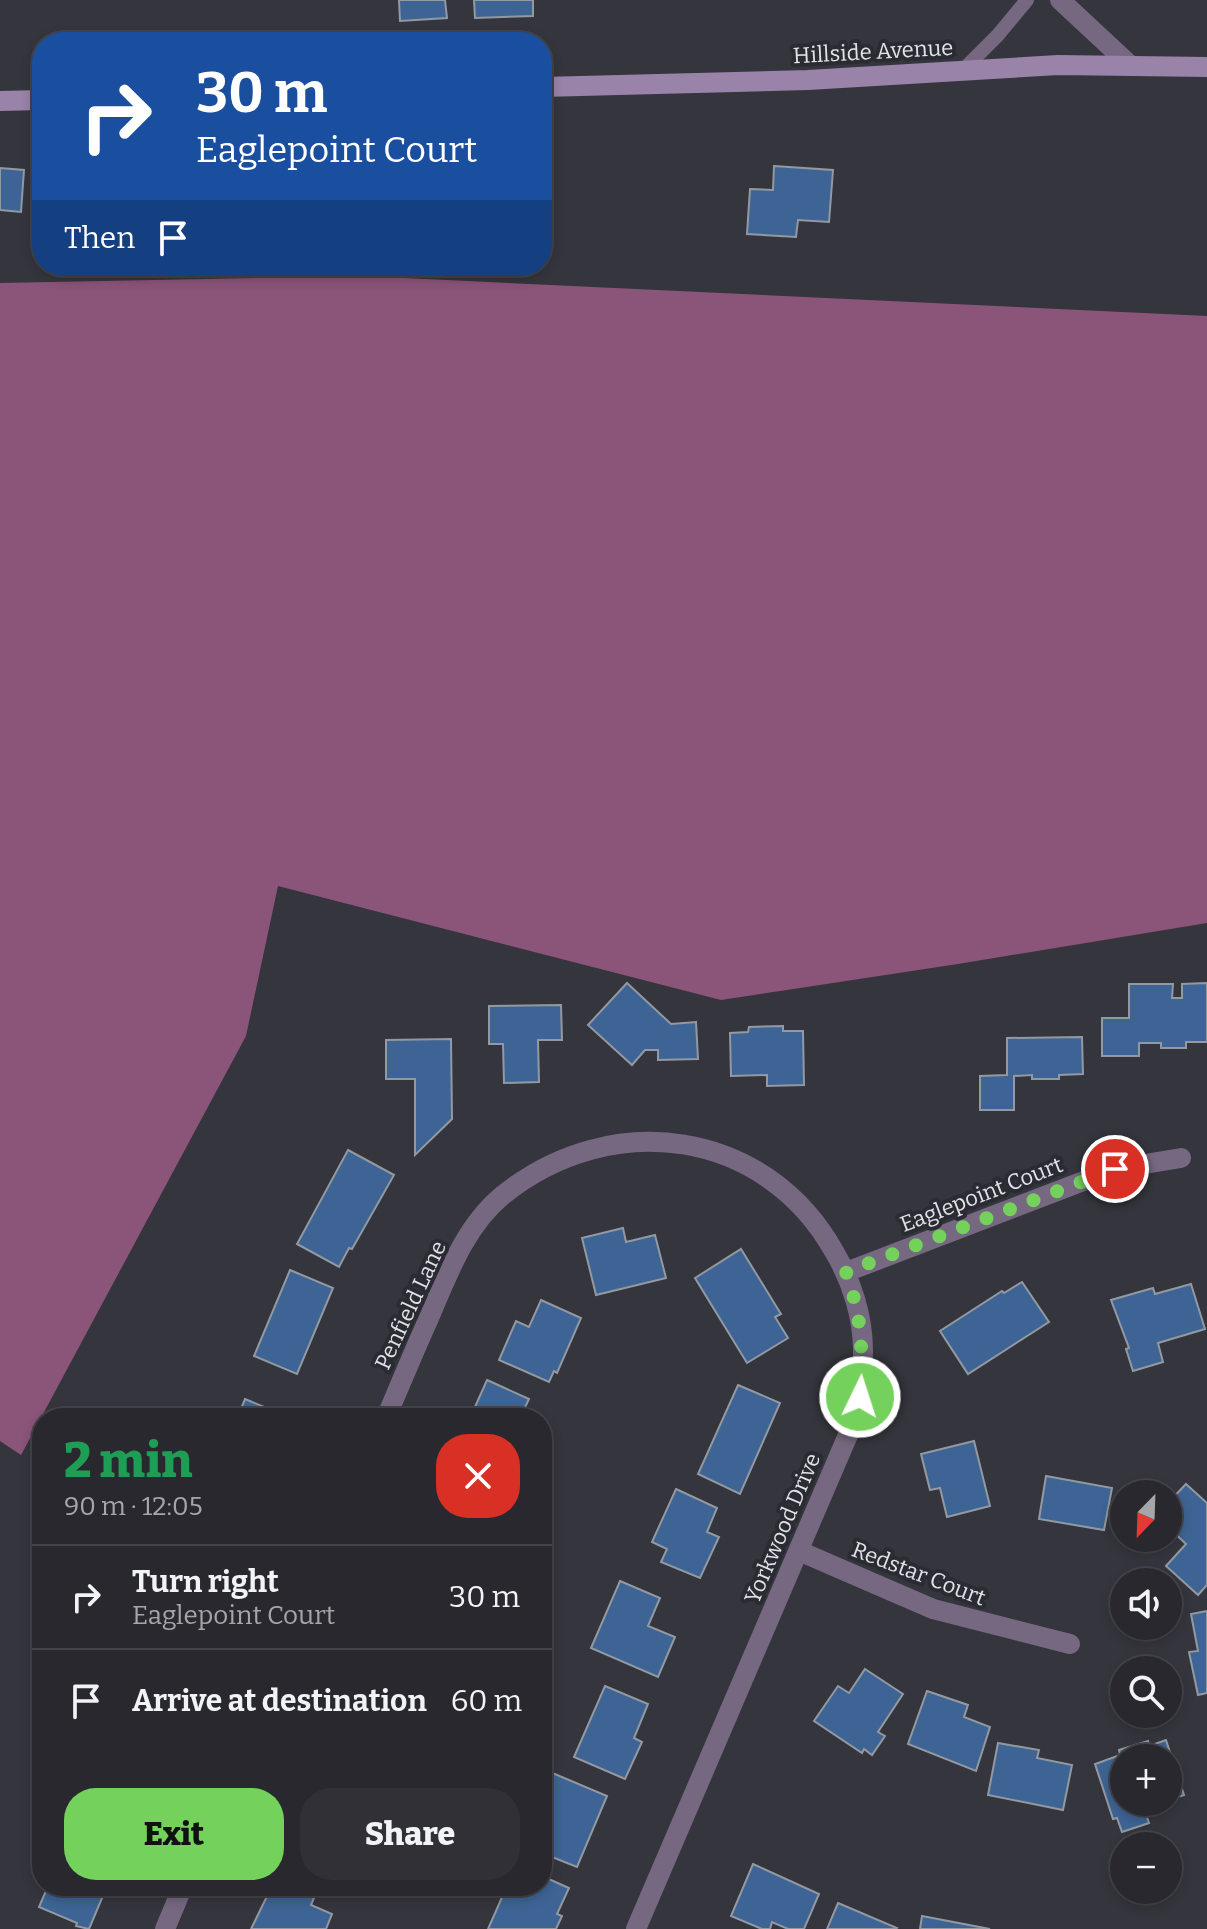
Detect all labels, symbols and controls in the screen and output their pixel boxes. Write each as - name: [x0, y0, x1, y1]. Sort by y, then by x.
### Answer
- street label: Hillside Avenue: [792, 34, 954, 69]
- text: 30 m: [196, 60, 327, 127]
- icon: right: [64, 64, 168, 168]
- text: Eaglepoint Court: [196, 128, 477, 172]
- icon: arrive: [151, 216, 195, 260]
- text: Then: [64, 220, 135, 256]
- pin: [1081, 1135, 1149, 1203]
- icon: arrive: [1093, 1147, 1137, 1191]
- street label: Eaglepoint Court: [896, 1151, 1066, 1238]
- street label: Penfield Lane: [369, 1237, 452, 1374]
- position arrow: [818, 1355, 902, 1439]
- text: 2 min: [64, 1432, 192, 1490]
- button: close: [436, 1434, 520, 1518]
- street label: Yorkwood Drive: [739, 1449, 826, 1607]
- north arrow: [1110, 1480, 1182, 1552]
- map controls: [1110, 1480, 1182, 1904]
- text: 90 m · 12:05: [64, 1491, 203, 1522]
- street label: Redstar Court: [848, 1536, 990, 1611]
- text: Turn right: [132, 1564, 279, 1600]
- button: sound: [1110, 1568, 1182, 1640]
- icon: right: [64, 1575, 108, 1619]
- text: 30 m: [449, 1579, 520, 1615]
- text: Eaglepoint Court: [132, 1600, 335, 1631]
- button: search: [1110, 1656, 1182, 1728]
- icon: arrive: [64, 1679, 108, 1723]
- text: Arrive at destination: [132, 1683, 427, 1719]
- text: 60 m: [451, 1683, 522, 1719]
- button: +: [1110, 1744, 1182, 1816]
- button: Exit: [64, 1788, 284, 1880]
- button: Share: [300, 1788, 520, 1880]
- button: −: [1110, 1832, 1182, 1904]

